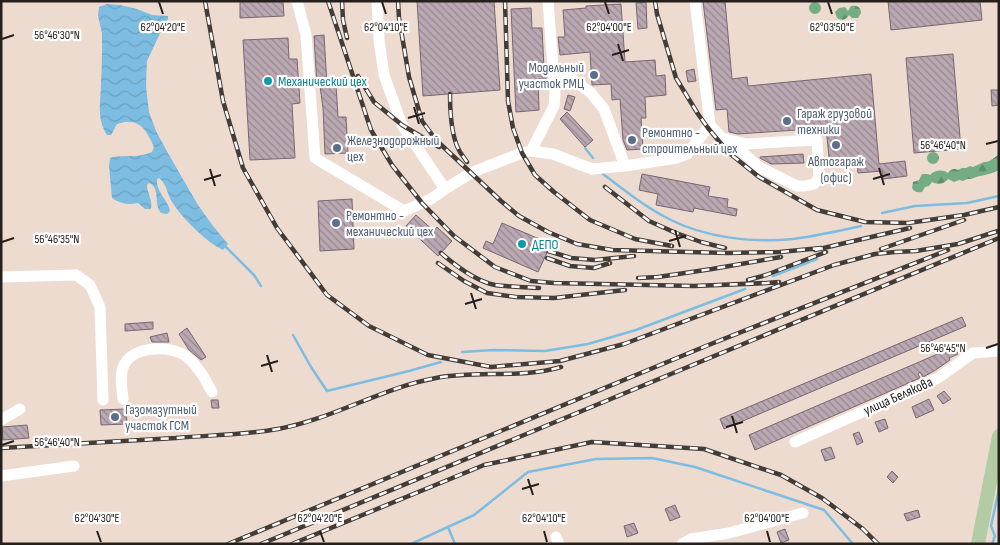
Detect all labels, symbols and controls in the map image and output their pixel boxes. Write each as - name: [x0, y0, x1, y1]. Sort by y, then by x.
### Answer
- text: 62°04'20"E: [141, 20, 185, 35]
- text: 62°04'10"E: [364, 20, 408, 35]
- text: 62°04'00"E: [586, 20, 632, 35]
- text: 62°03'50"E: [810, 20, 854, 35]
- text: 56°46'30"N: [34, 28, 80, 43]
- place label: Модельный участок РМЦ: [518, 59, 584, 92]
- marker: Модельный участок РМЦ: [588, 69, 600, 81]
- place label: Механический цех: [278, 73, 368, 90]
- marker: Механический цех: [262, 75, 274, 87]
- place label: Гараж грузовой техники: [797, 105, 872, 138]
- marker: Гараж грузовой техники: [781, 115, 793, 127]
- place label: Ремонтно - строительный цех: [642, 124, 738, 157]
- place label: Железнодорожный цех: [347, 132, 440, 165]
- marker: Ремонтно - строительный цех: [626, 134, 638, 146]
- text: 56°46'40"N: [920, 138, 966, 153]
- marker: Автогараж (офис): [830, 139, 842, 151]
- marker: Железнодорожный цех: [331, 142, 343, 154]
- place label: Автогараж (офис): [807, 153, 864, 186]
- place label: Ремонтно - механический цех: [346, 207, 434, 240]
- marker: Ремонтно - механический цех: [330, 217, 342, 229]
- text: 56°46'35"N: [35, 232, 80, 247]
- place label: ДЕПО: [532, 236, 559, 253]
- marker: ДЕПО: [516, 238, 528, 250]
- text: 56°46'45"N: [920, 341, 966, 356]
- street label: улица Белякова: [861, 373, 935, 419]
- place label: Газомазутный участок ГСМ: [125, 401, 197, 434]
- marker: Газомазутный участок ГСМ: [109, 411, 121, 423]
- text: 56°46'40"N: [34, 435, 80, 450]
- text: 62°04'30"E: [75, 511, 120, 526]
- text: 62°04'20"E: [298, 511, 342, 526]
- text: 62°04'10"E: [522, 511, 566, 526]
- text: 62°04'00"E: [744, 511, 790, 526]

